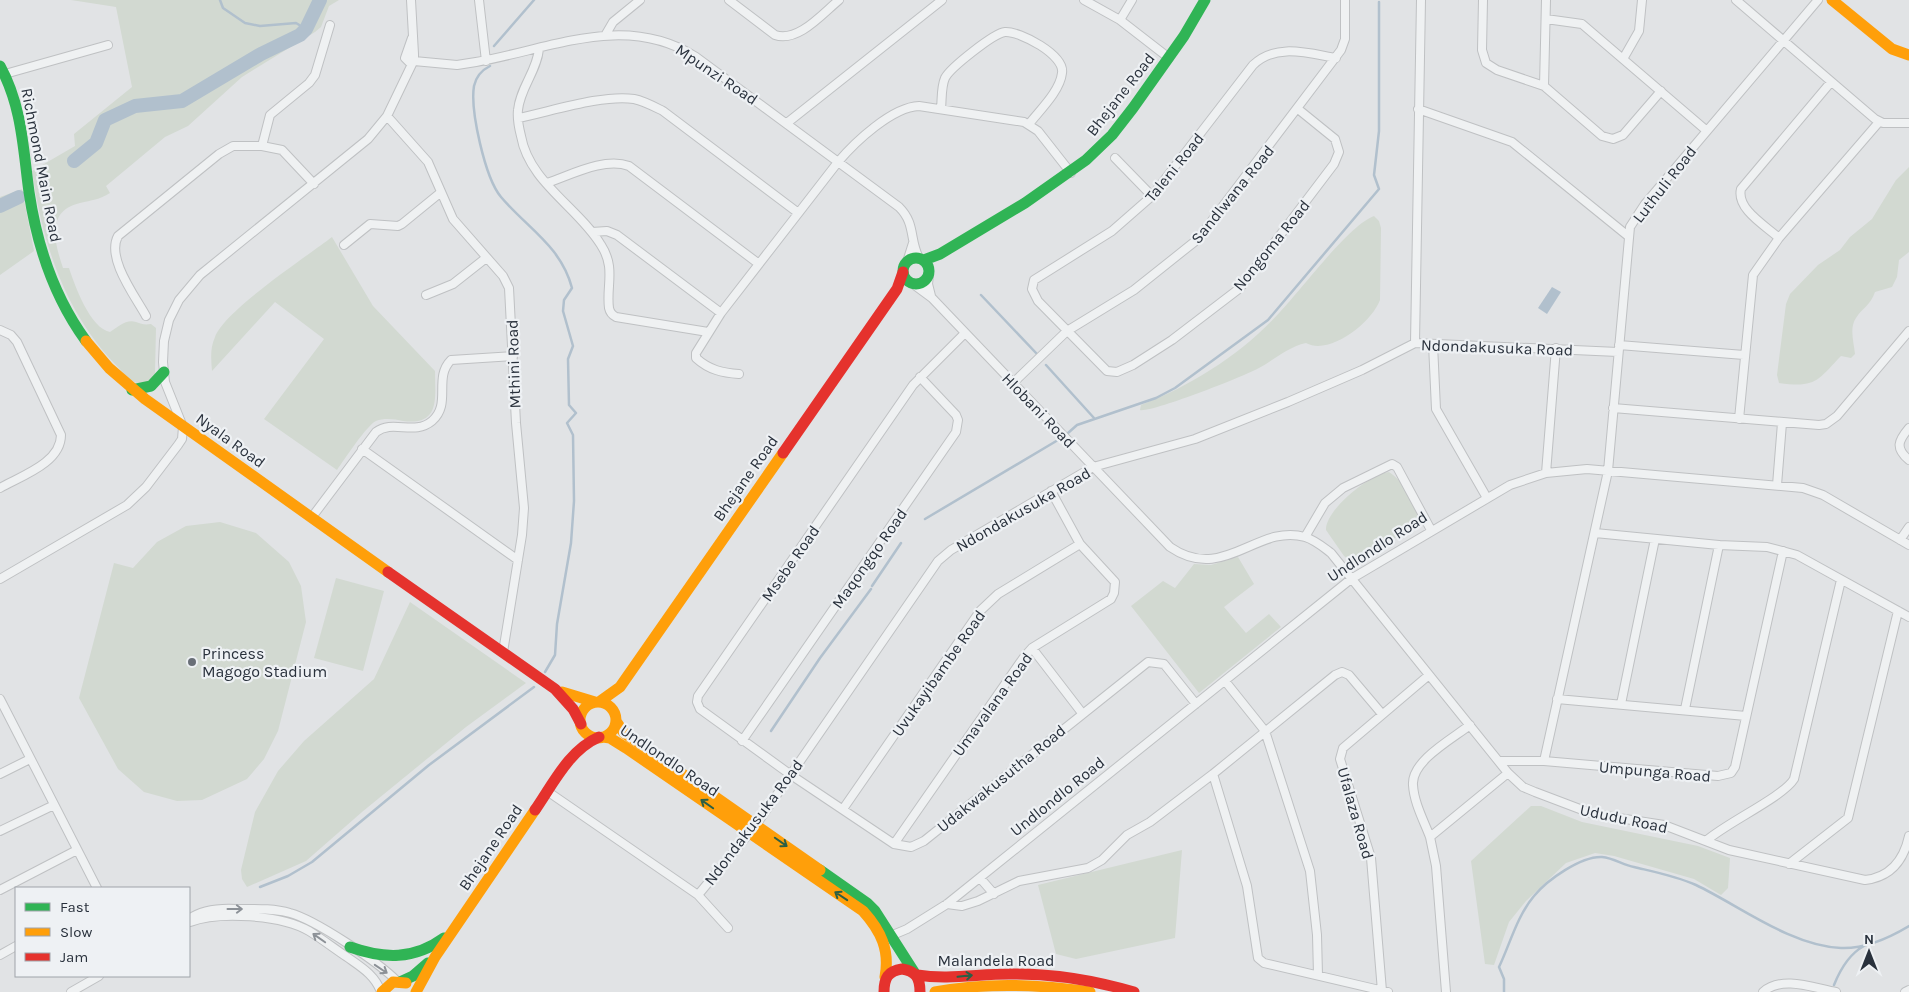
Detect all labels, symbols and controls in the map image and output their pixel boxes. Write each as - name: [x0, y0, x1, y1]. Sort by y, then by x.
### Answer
- street label: Mpunzi Road: [672, 40, 762, 109]
- street label: Bhejane Road: [1082, 49, 1159, 140]
- street label: Richmond Main Road: [17, 86, 66, 244]
- street label: Taleni Road: [1141, 129, 1208, 206]
- street label: Sandlwana Road: [1187, 141, 1278, 248]
- street label: Luthuli Road: [1628, 142, 1700, 227]
- street label: Nongoma Road: [1229, 196, 1314, 295]
- street label: Mthini Road: [502, 319, 525, 409]
- street label: Ndondakusuka Road: [1421, 335, 1573, 360]
- street label: Hlobani Road: [998, 369, 1079, 452]
- street label: Nyala Road: [192, 409, 269, 472]
- street label: Bhejane Road: [709, 432, 782, 525]
- street label: Ndondakusuka Road: [953, 463, 1094, 556]
- street label: Maqongqo Road: [828, 505, 911, 612]
- street label: Undlondlo Road: [1324, 507, 1431, 586]
- street label: Msebe Road: [757, 522, 824, 605]
- street label: Uvukayibambe Road: [888, 606, 989, 740]
- place label: Princess Magogo Stadium: [202, 644, 327, 681]
- street label: Umavalana Road: [948, 649, 1036, 760]
- marker: Princess Magogo Stadium: [186, 656, 198, 668]
- street label: Undlondlo Road: [616, 720, 723, 801]
- street label: Udakwakusutha Road: [933, 721, 1069, 836]
- street label: Undlondlo Road: [1006, 753, 1108, 840]
- street label: Ndondakusuka Road: [700, 756, 807, 889]
- street label: Umpunga Road: [1598, 757, 1712, 786]
- street label: Ufalaza Road: [1333, 765, 1378, 861]
- one-way arrow: [700, 799, 714, 809]
- street label: Bhejane Road: [455, 800, 526, 894]
- street label: Ududu Road: [1578, 800, 1670, 837]
- one-way arrow: [774, 837, 788, 847]
- legend: [15, 887, 190, 977]
- one-way arrow: [834, 891, 848, 901]
- text: Fast: [60, 898, 90, 916]
- one-way arrow: [226, 904, 243, 914]
- text: Slow: [60, 923, 92, 941]
- north arrow: [1844, 927, 1894, 977]
- text: N: [1864, 931, 1874, 948]
- one-way arrow: [312, 933, 326, 943]
- text: Jam: [60, 948, 88, 966]
- street label: Malandela Road: [938, 951, 1054, 970]
- one-way arrow: [374, 964, 388, 974]
- one-way arrow: [957, 971, 973, 981]

